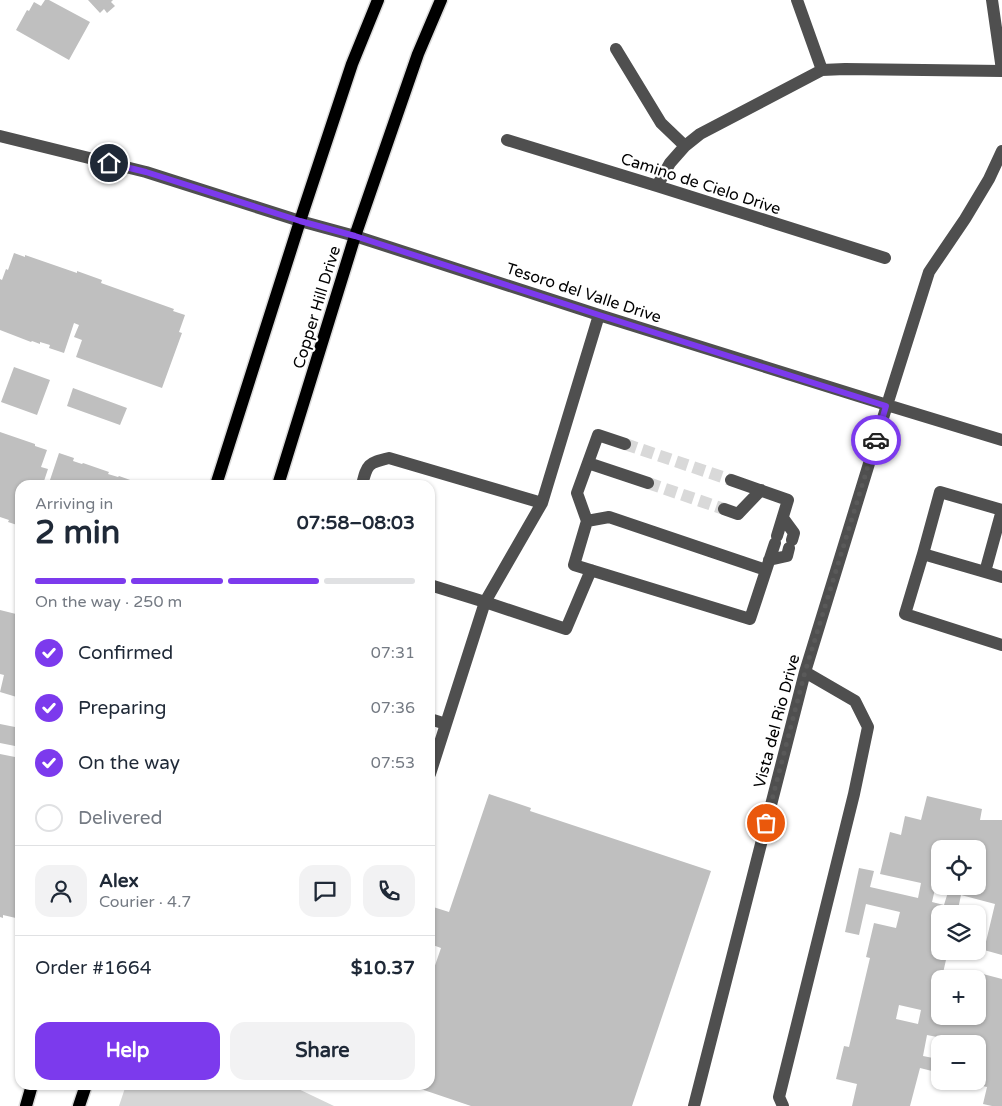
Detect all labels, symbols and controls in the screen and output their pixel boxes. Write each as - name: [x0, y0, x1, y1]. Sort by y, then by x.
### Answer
- pin: [88, 142, 130, 184]
- icon: home: [95, 149, 123, 177]
- street label: Camino de Cielo Drive: [618, 149, 783, 219]
- street label: Copper Hill Drive: [289, 243, 345, 371]
- street label: Tesoro del Valle Drive: [504, 258, 664, 328]
- courier: [851, 415, 901, 465]
- icon: car: [862, 426, 890, 454]
- text: Arriving in: [35, 494, 113, 514]
- text: 07:58–08:03: [297, 512, 415, 534]
- text: 2 min: [35, 514, 120, 552]
- text: On the way · 250 m: [35, 592, 182, 612]
- icon: check: [35, 639, 63, 667]
- text: Confirmed: [78, 642, 173, 664]
- text: 07:31: [371, 643, 415, 663]
- street label: Vista del Rio Drive: [749, 652, 804, 790]
- icon: check: [35, 694, 63, 722]
- text: Preparing: [78, 697, 167, 719]
- text: 07:36: [371, 698, 415, 718]
- icon: check: [35, 749, 63, 777]
- text: On the way: [78, 752, 180, 774]
- text: 07:53: [371, 753, 415, 773]
- pin: [745, 802, 787, 844]
- text: Delivered: [78, 807, 163, 829]
- icon: bag: [752, 809, 780, 837]
- map controls: [931, 840, 986, 1090]
- button: locate: [931, 840, 986, 895]
- button: person: [35, 865, 87, 917]
- button: chat: [299, 865, 351, 917]
- button: phone: [363, 865, 415, 917]
- text: Alex: [99, 870, 139, 892]
- text: Courier · 4.7: [99, 892, 191, 912]
- button: layers: [931, 905, 986, 960]
- text: Order #1664: [35, 957, 152, 979]
- text: $10.37: [351, 957, 415, 979]
- button: +: [931, 970, 986, 1025]
- button: Help: [35, 1022, 220, 1080]
- button: Share: [230, 1022, 415, 1080]
- button: −: [931, 1035, 986, 1090]

